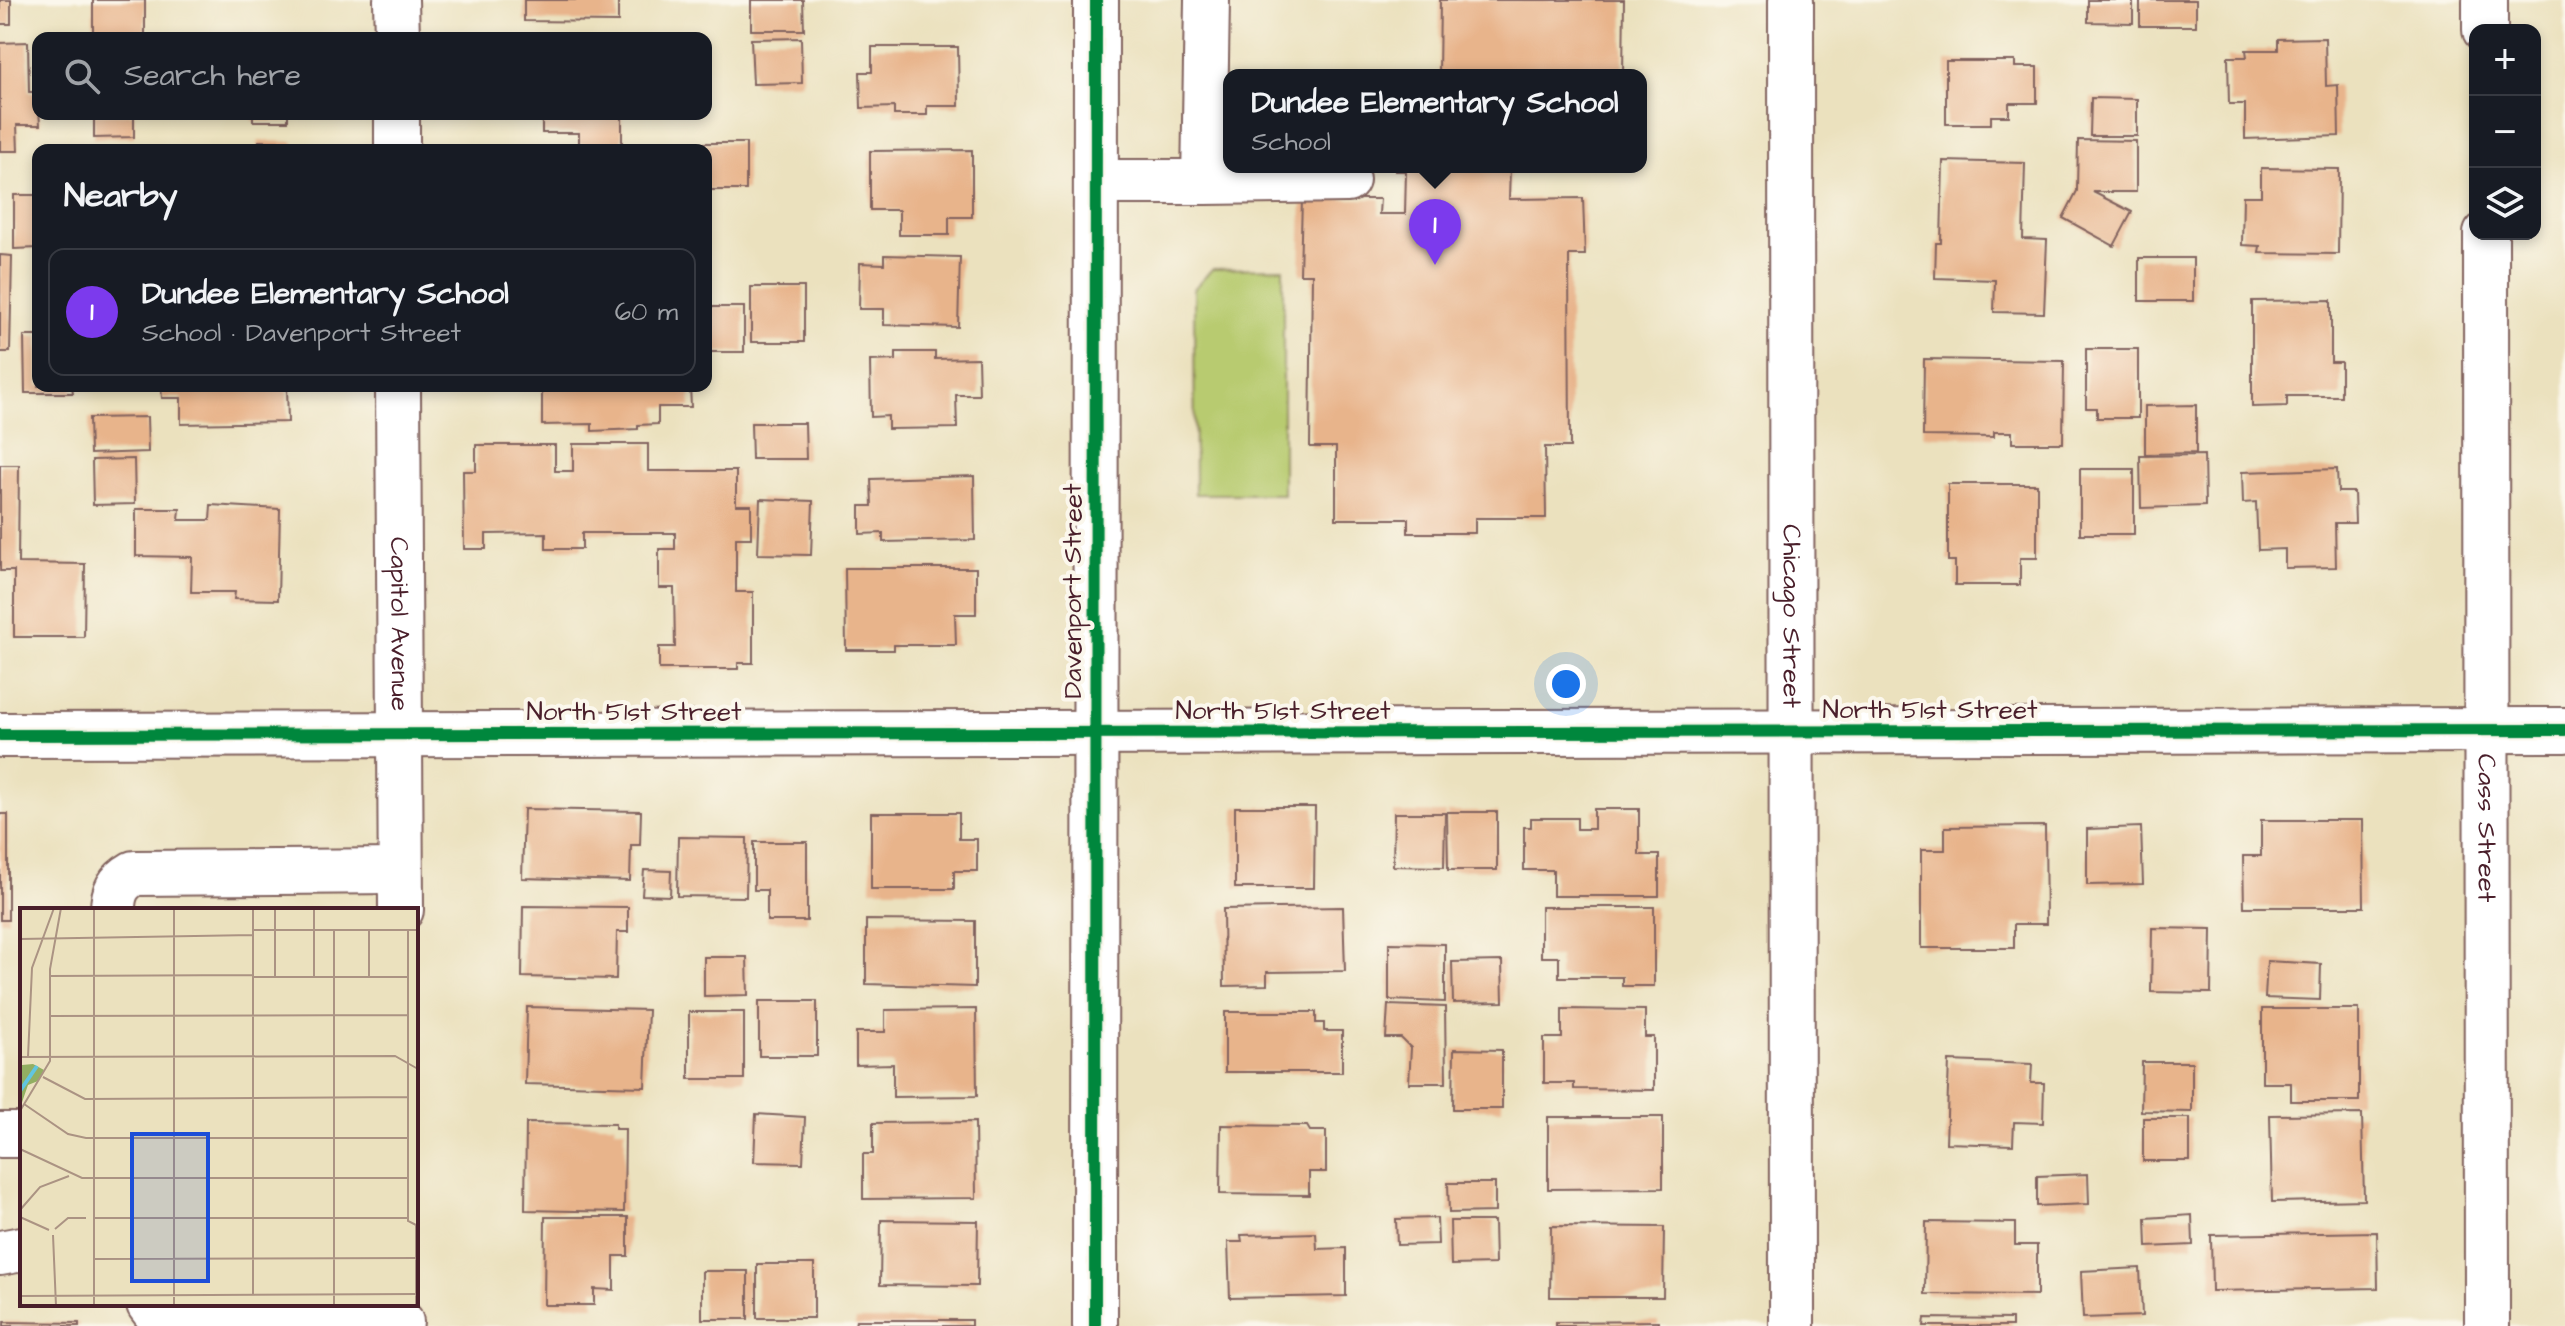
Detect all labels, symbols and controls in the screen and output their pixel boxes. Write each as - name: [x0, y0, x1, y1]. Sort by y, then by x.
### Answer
- map controls: [2469, 24, 2541, 240]
- button: +: [2469, 24, 2541, 96]
- search box: [32, 32, 712, 120]
- icon: search: [60, 54, 104, 98]
- text: Search here: [124, 55, 301, 97]
- popup: [1223, 69, 1647, 173]
- text: Dundee Elementary School: [1252, 82, 1618, 124]
- button: −: [2469, 96, 2541, 168]
- text: School: [1252, 124, 1331, 160]
- button: layers: [2469, 168, 2541, 240]
- text: Nearby: [64, 172, 178, 220]
- pin: 1: [1409, 199, 1461, 265]
- text: Dundee Elementary School: [142, 273, 509, 315]
- text: 1: [90, 294, 94, 330]
- text: 60 m: [615, 294, 678, 330]
- text: School · Davenport Street: [142, 315, 461, 351]
- street label: Davenport Street: [1055, 483, 1091, 699]
- street label: Chicago Street: [1771, 524, 1810, 708]
- street label: Capitol Avenue: [381, 537, 418, 711]
- your location: [1546, 664, 1586, 704]
- street label: North 51st Street: [1823, 692, 2038, 728]
- street label: North 51st Street: [1176, 693, 1391, 729]
- street label: North 51st Street: [527, 694, 742, 730]
- street label: Cass Street: [2468, 754, 2505, 903]
- inset map: [20, 908, 418, 1306]

